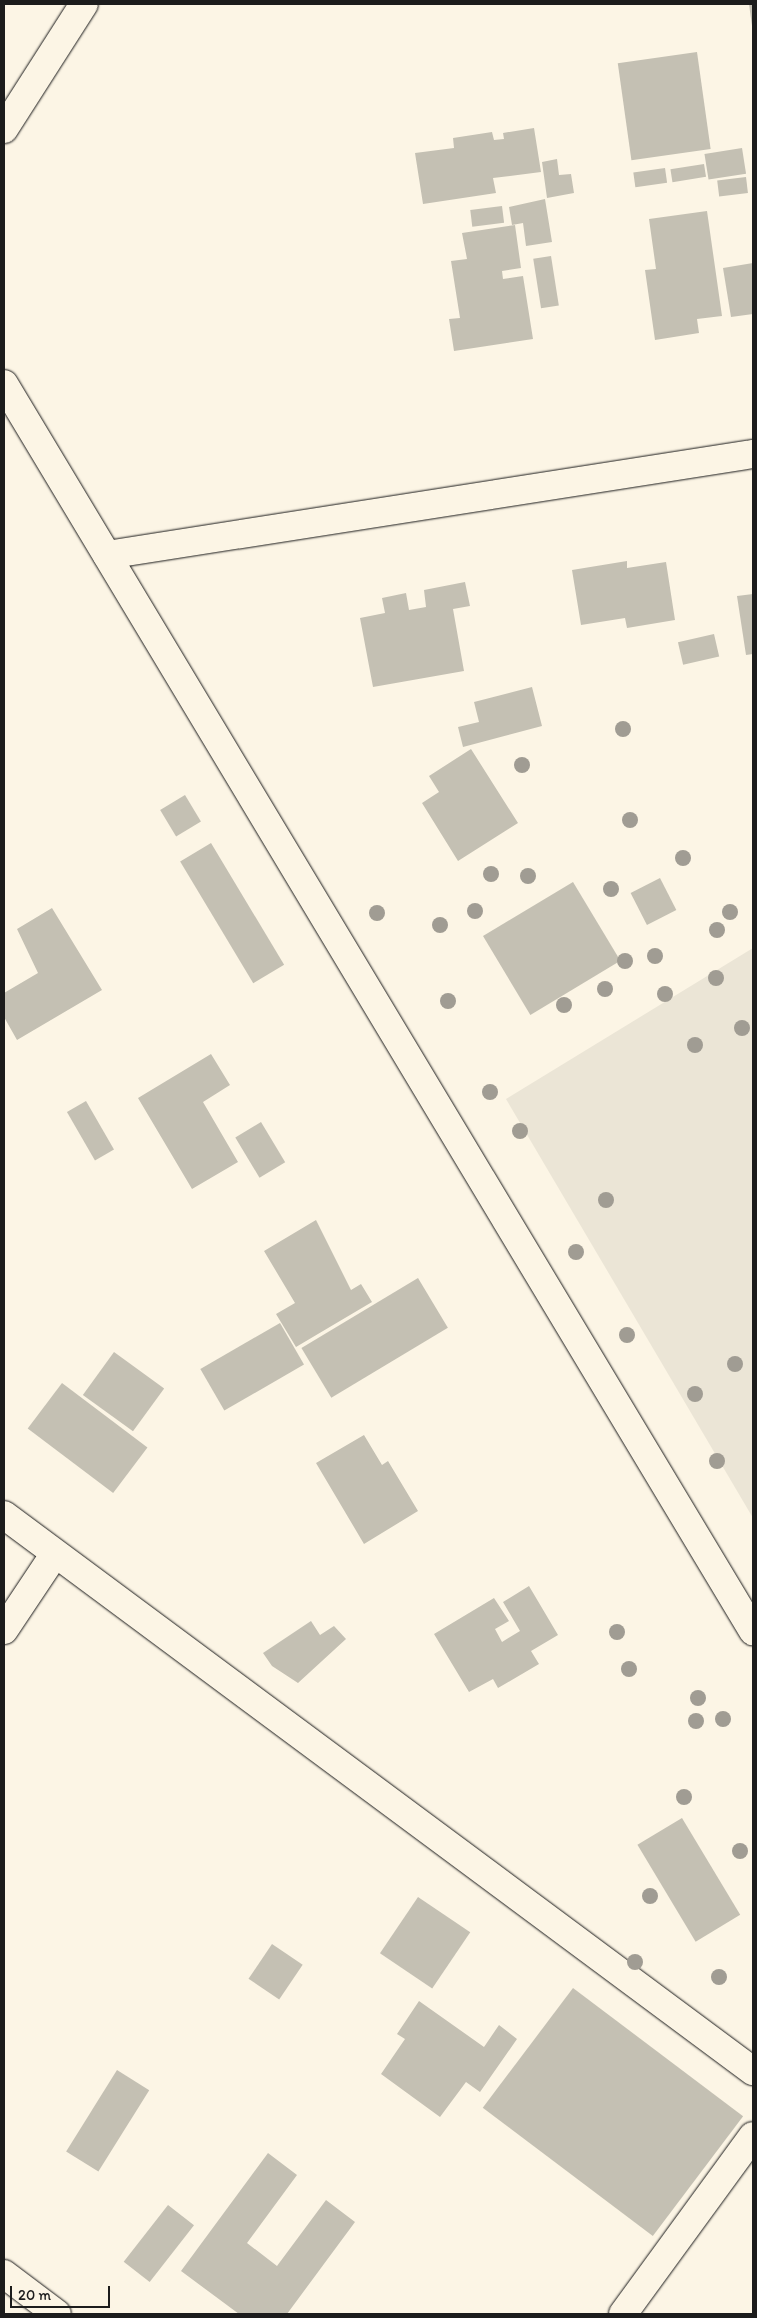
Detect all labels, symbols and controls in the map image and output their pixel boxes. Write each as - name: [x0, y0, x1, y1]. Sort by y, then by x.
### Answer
- scale bar: [12, 2276, 112, 2308]
- text: 20 m: [18, 2286, 51, 2304]

